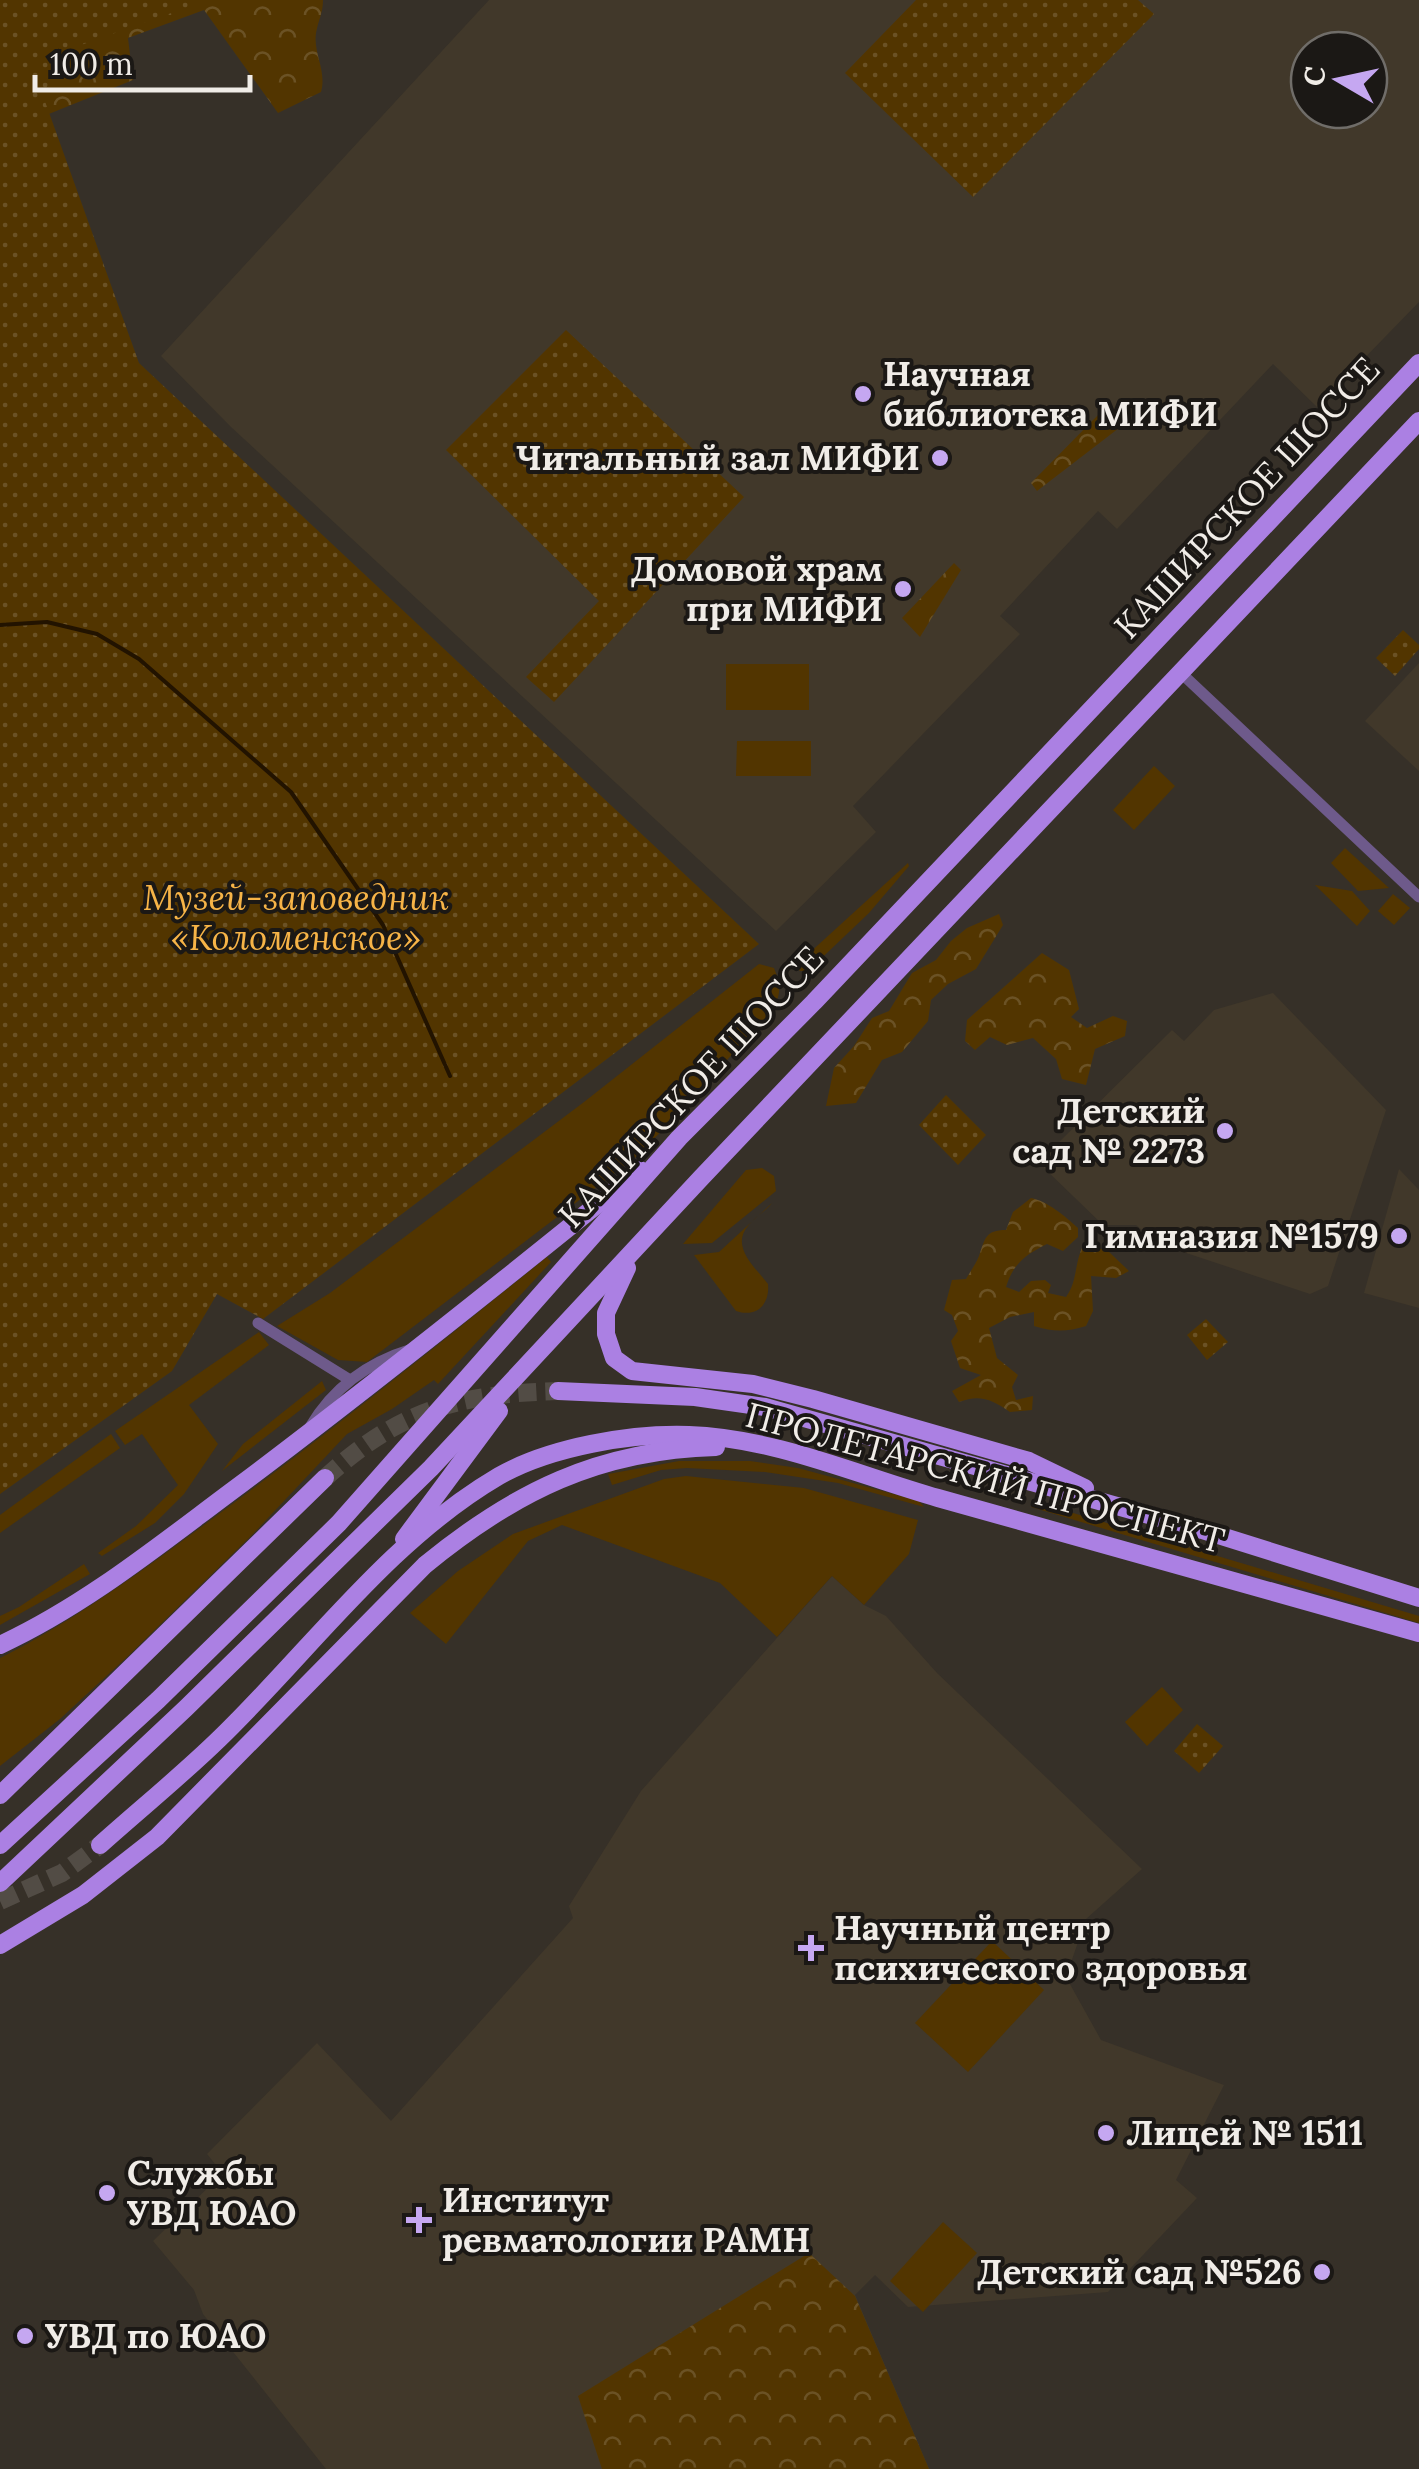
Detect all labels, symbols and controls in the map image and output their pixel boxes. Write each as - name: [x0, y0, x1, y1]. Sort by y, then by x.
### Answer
- scale bar: [35, 30, 250, 92]
- north arrow: [1289, 30, 1389, 130]
- text: 100 m: [50, 45, 133, 83]
- text: С: [1295, 63, 1334, 88]
- street label: КАШИРСКОЕ ШОССЕ: [1104, 347, 1389, 648]
- place label: Научная библиотека МИФИ: [883, 351, 1218, 436]
- marker: Научная библиотека МИФИ: [852, 383, 874, 405]
- place label: Читальный зал МИФИ: [516, 435, 920, 480]
- marker: Читальный зал МИФИ: [929, 447, 951, 469]
- place label: Домовой храм при МИФИ: [630, 546, 883, 631]
- marker: Домовой храм при МИФИ: [892, 578, 914, 600]
- park label: Музей-заповедник «Коломенское»: [143, 875, 449, 960]
- street label: КАШИРСКОЕ ШОССЕ: [548, 936, 833, 1237]
- place label: Детский сад № 2273: [1012, 1088, 1205, 1173]
- marker: Детский сад № 2273: [1214, 1120, 1236, 1142]
- place label: Гимназия №1579: [1084, 1213, 1379, 1258]
- marker: Гимназия №1579: [1388, 1225, 1410, 1247]
- street label: ПРОЛЕТАРСКИЙ ПРОСПЕКТ: [741, 1392, 1229, 1563]
- place label: Научный центр психического здоровья: [834, 1905, 1248, 1990]
- marker: Научный центр психического здоровья: [798, 1935, 824, 1961]
- place label: Лицей № 1511: [1126, 2110, 1363, 2155]
- marker: Лицей № 1511: [1095, 2122, 1117, 2144]
- place label: Службы УВД ЮАО: [127, 2150, 296, 2235]
- place label: Институт ревматологии РАМН: [442, 2177, 811, 2262]
- marker: Службы УВД ЮАО: [96, 2182, 118, 2204]
- marker: Институт ревматологии РАМН: [406, 2207, 432, 2233]
- place label: Детский сад №526: [977, 2249, 1302, 2294]
- marker: Детский сад №526: [1311, 2261, 1333, 2283]
- place label: УВД по ЮАО: [45, 2313, 267, 2358]
- marker: УВД по ЮАО: [14, 2325, 36, 2347]

